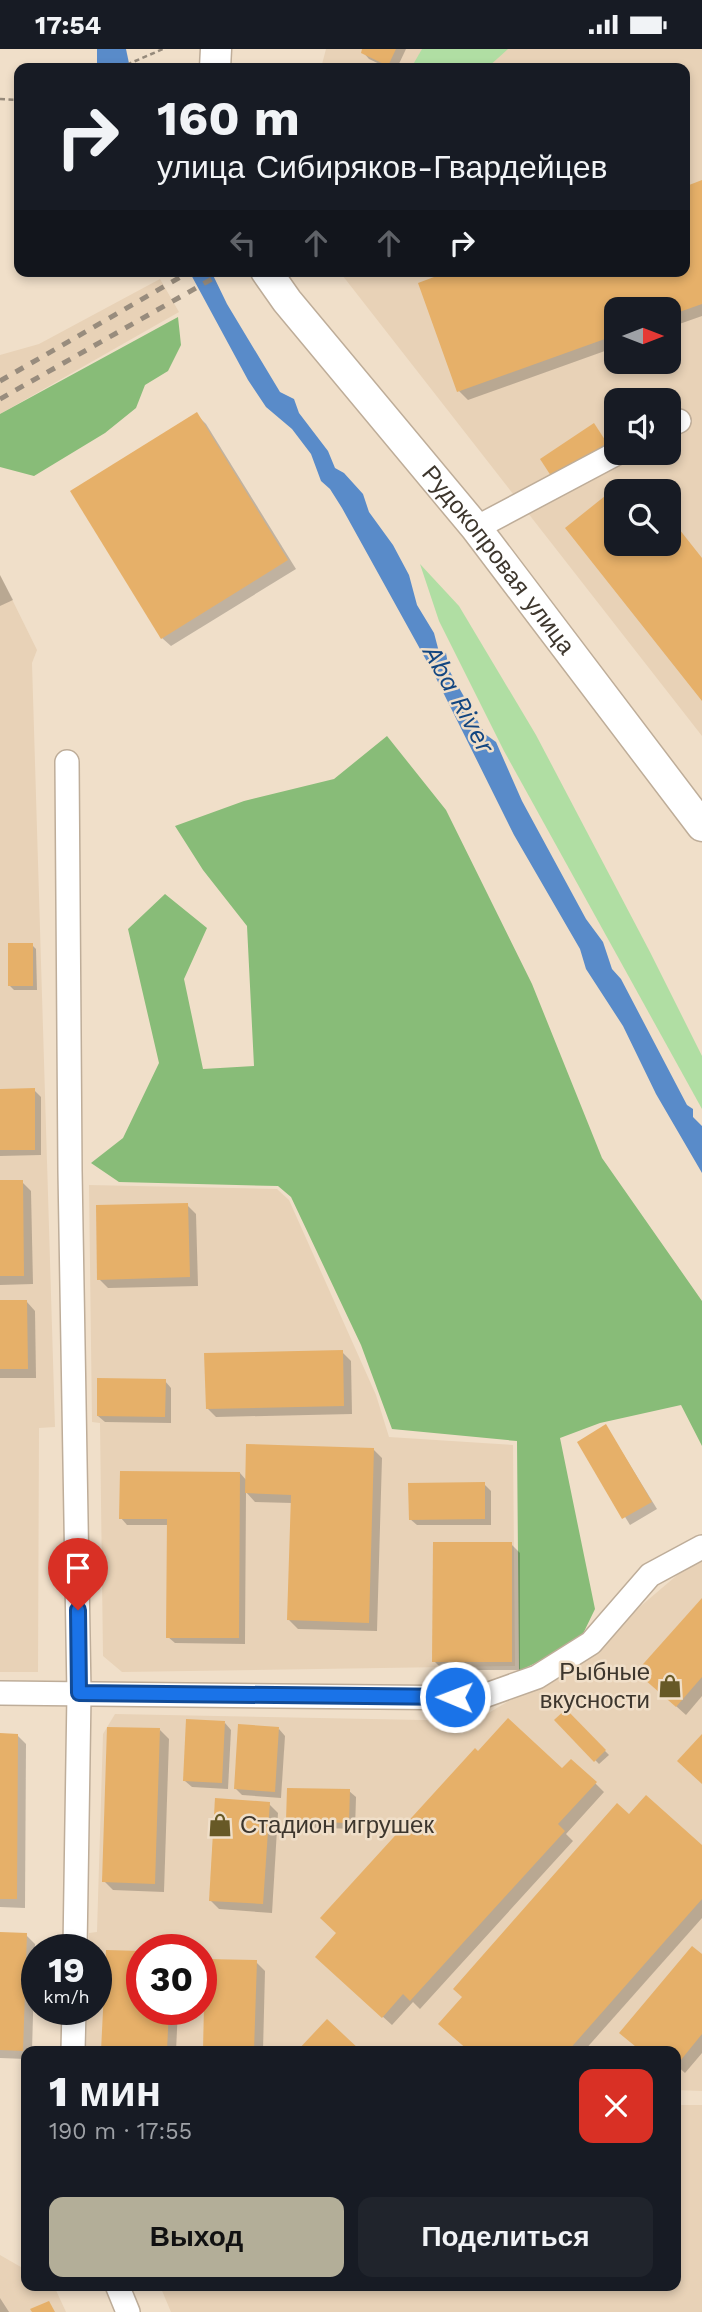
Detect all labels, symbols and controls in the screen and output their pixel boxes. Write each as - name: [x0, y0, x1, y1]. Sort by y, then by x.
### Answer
- text: 17:54: [35, 10, 101, 40]
- text: 160 m: [157, 89, 300, 147]
- icon: right: [42, 91, 133, 182]
- text: улица Сибиряков-Гвардейцев: [157, 148, 607, 186]
- icon: left: [224, 224, 262, 262]
- icon: ahead: [297, 224, 335, 262]
- icon: ahead: [370, 224, 408, 262]
- icon: right: [443, 224, 481, 262]
- north arrow: [604, 297, 681, 375]
- map controls: [604, 297, 681, 556]
- button: sound: [604, 388, 681, 465]
- street label: Рудокопровая улица: [416, 460, 581, 660]
- button: search: [604, 479, 681, 556]
- water label: Aba River: [417, 639, 501, 759]
- pin: [48, 1538, 108, 1610]
- icon: arrive: [59, 1549, 97, 1587]
- place label: Рыбные вкусности: [540, 1658, 650, 1714]
- position arrow: [418, 1660, 492, 1734]
- shop icon: Рыбные вкусности: [656, 1672, 684, 1700]
- shop icon: Стадион игрушек: [206, 1811, 234, 1839]
- place label: Стадион игрушек: [240, 1811, 434, 1839]
- speed limit sign: 30: [126, 1934, 217, 2025]
- text: 19: [48, 1949, 85, 1991]
- text: km/h: [43, 1986, 90, 2007]
- text: 1 мин: [49, 2067, 161, 2116]
- button: close: [579, 2069, 653, 2143]
- text: 190 m · 17:55: [49, 2118, 192, 2145]
- button: Выход: [49, 2197, 344, 2277]
- button: Поделиться: [358, 2197, 653, 2277]

